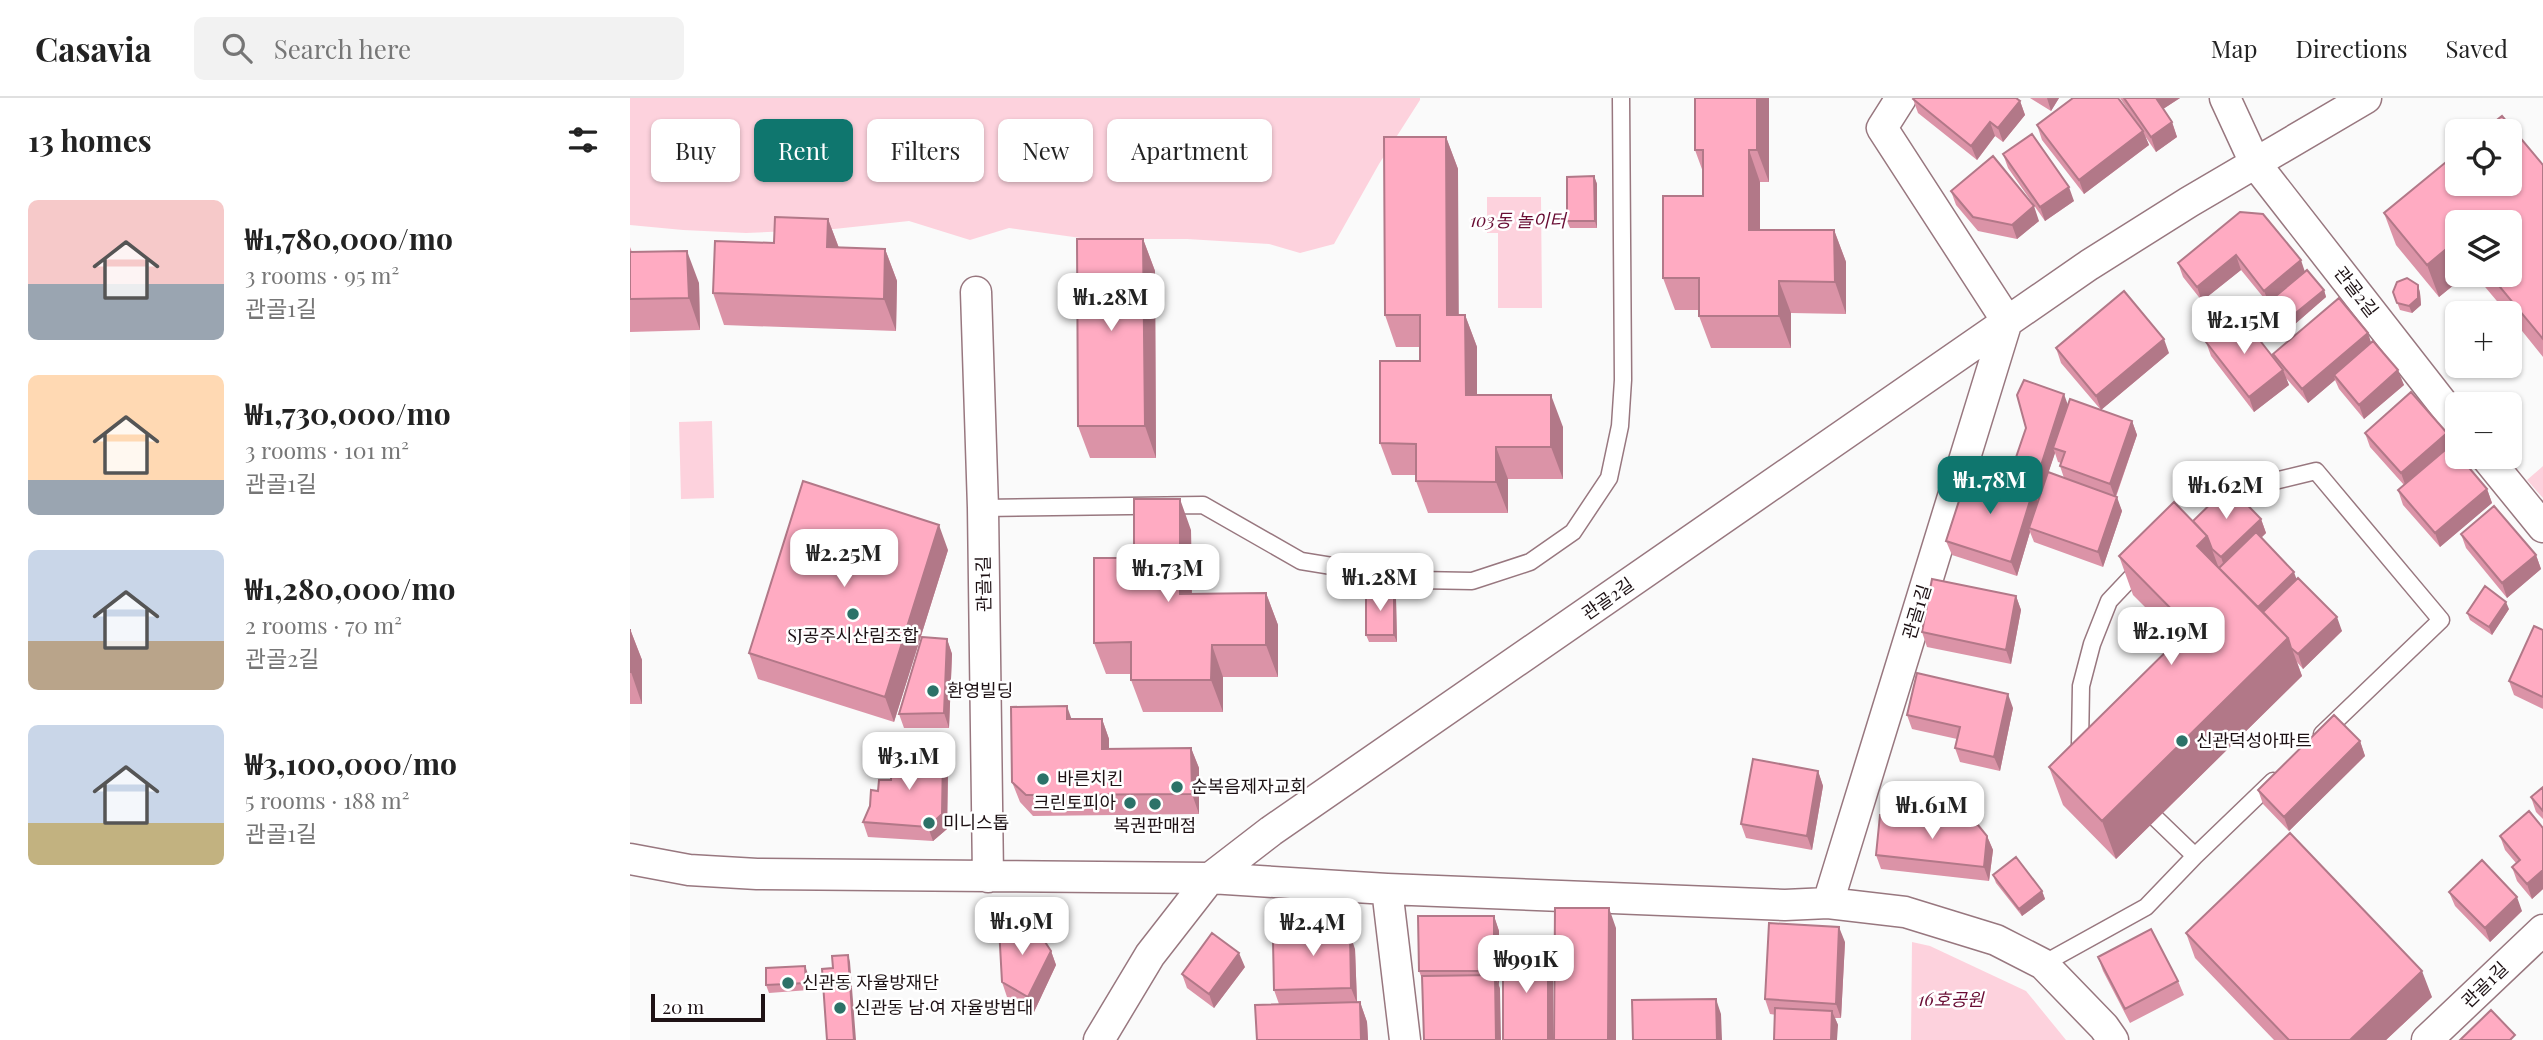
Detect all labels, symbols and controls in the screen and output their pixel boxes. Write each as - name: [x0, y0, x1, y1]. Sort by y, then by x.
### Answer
- search box: [194, 17, 684, 80]
- text: Casavia: [35, 26, 152, 70]
- icon: search: [218, 29, 256, 67]
- text: Search here: [274, 31, 411, 66]
- text: Map: [2211, 32, 2257, 64]
- text: Directions: [2295, 32, 2408, 64]
- text: Saved: [2446, 32, 2508, 64]
- chip: Buy: [651, 119, 740, 182]
- chip: Rent: [754, 119, 853, 182]
- chip: Filters: [867, 119, 984, 182]
- chip: New: [998, 119, 1093, 182]
- chip: Apartment: [1107, 119, 1272, 182]
- map controls: [2445, 119, 2522, 469]
- button: locate: [2445, 119, 2522, 196]
- text: 13 homes: [28, 120, 152, 160]
- icon: filters: [564, 121, 602, 159]
- park label: 103동 놀이터: [1470, 208, 1568, 232]
- button: layers: [2445, 210, 2522, 287]
- text: ₩1,780,000/mo: [245, 218, 453, 258]
- icon: home: [84, 228, 168, 312]
- text: 3 rooms · 95 m²: [245, 259, 399, 290]
- street label: 관골2길: [2329, 261, 2384, 322]
- pin: ₩1.28M: [1054, 274, 1168, 333]
- text: ₩1.28M: [1074, 280, 1148, 311]
- text: 관골1길: [245, 292, 317, 323]
- pin: ₩2.15M: [2187, 296, 2301, 356]
- button: +: [2445, 301, 2522, 378]
- text: ₩2.15M: [2208, 303, 2280, 334]
- button: −: [2445, 392, 2522, 469]
- text: ₩1,730,000/mo: [245, 393, 451, 433]
- icon: home: [84, 403, 168, 487]
- text: 3 rooms · 101 m²: [245, 434, 409, 465]
- pin: ₩1.78M: [1933, 456, 2047, 516]
- pin: ₩1.62M: [2169, 462, 2283, 521]
- text: ₩1.78M: [1954, 463, 2026, 494]
- text: 관골1길: [245, 467, 317, 498]
- text: ₩1.62M: [2189, 468, 2263, 499]
- pin: ₩2.25M: [787, 530, 901, 589]
- text: ₩2.25M: [806, 536, 882, 567]
- pin: ₩1.73M: [1111, 545, 1225, 604]
- text: ₩1.73M: [1132, 551, 1204, 582]
- pin: ₩1.28M: [1323, 554, 1437, 613]
- street label: 관골1길: [971, 556, 995, 612]
- text: ₩1.28M: [1343, 560, 1417, 591]
- text: ₩1,280,000/mo: [245, 568, 456, 608]
- street label: 관골2길: [1577, 572, 1638, 625]
- icon: home: [84, 578, 168, 662]
- street label: 관골1길: [1896, 581, 1936, 642]
- marker: SJ공주시산림조합: [845, 606, 861, 622]
- pin: ₩2.19M: [2114, 608, 2228, 667]
- text: 2 rooms · 70 m²: [245, 609, 402, 640]
- text: ₩2.19M: [2134, 614, 2208, 645]
- place label: SJ공주시산림조합: [787, 623, 919, 647]
- text: 관골2길: [245, 642, 320, 673]
- place label: 환영빌딩: [947, 678, 1013, 702]
- marker: 환영빌딩: [925, 683, 941, 699]
- place label: 신관덕성아파트: [2196, 728, 2312, 752]
- pin: ₩3.1M: [860, 732, 958, 792]
- marker: 신관덕성아파트: [2174, 733, 2190, 749]
- text: ₩3.1M: [878, 739, 940, 770]
- text: ₩3,100,000/mo: [245, 743, 457, 783]
- icon: home: [84, 753, 168, 837]
- place label: 바른치킨: [1057, 766, 1123, 790]
- marker: 바른치킨: [1035, 771, 1051, 787]
- place label: 순복음제자교회: [1191, 774, 1307, 798]
- marker: 순복음제자교회: [1169, 779, 1185, 795]
- pin: ₩1.61M: [1875, 782, 1989, 841]
- text: 5 rooms · 188 m²: [245, 784, 410, 815]
- text: ₩1.61M: [1896, 788, 1968, 819]
- place label: 크린토피아: [1033, 790, 1116, 814]
- marker: 크린토피아: [1122, 795, 1138, 811]
- marker: 복권판매점: [1147, 796, 1163, 812]
- place label: 미니스톱: [943, 810, 1009, 834]
- place label: 복권판매점: [1114, 813, 1196, 837]
- marker: 미니스톱: [921, 815, 937, 831]
- text: 관골1길: [245, 817, 317, 848]
- pin: ₩1.9M: [973, 898, 1071, 957]
- pin: ₩2.4M: [1264, 898, 1362, 958]
- text: ₩1.9M: [991, 904, 1053, 935]
- text: ₩2.4M: [1280, 905, 1346, 936]
- pin: ₩991K: [1477, 936, 1575, 995]
- text: ₩991K: [1494, 942, 1558, 973]
- street label: 관골1길: [2456, 956, 2513, 1012]
- place label: 신관동 자율방재단: [802, 970, 939, 994]
- marker: 신관동 자율방재단: [780, 975, 796, 991]
- park label: 16호공원: [1918, 987, 1985, 1011]
- scale bar: [651, 991, 765, 1023]
- text: 20 m: [662, 993, 704, 1019]
- place label: 신관동 남·여 자율방범대: [854, 995, 1033, 1019]
- marker: 신관동 남·여 자율방범대: [832, 1000, 848, 1016]

